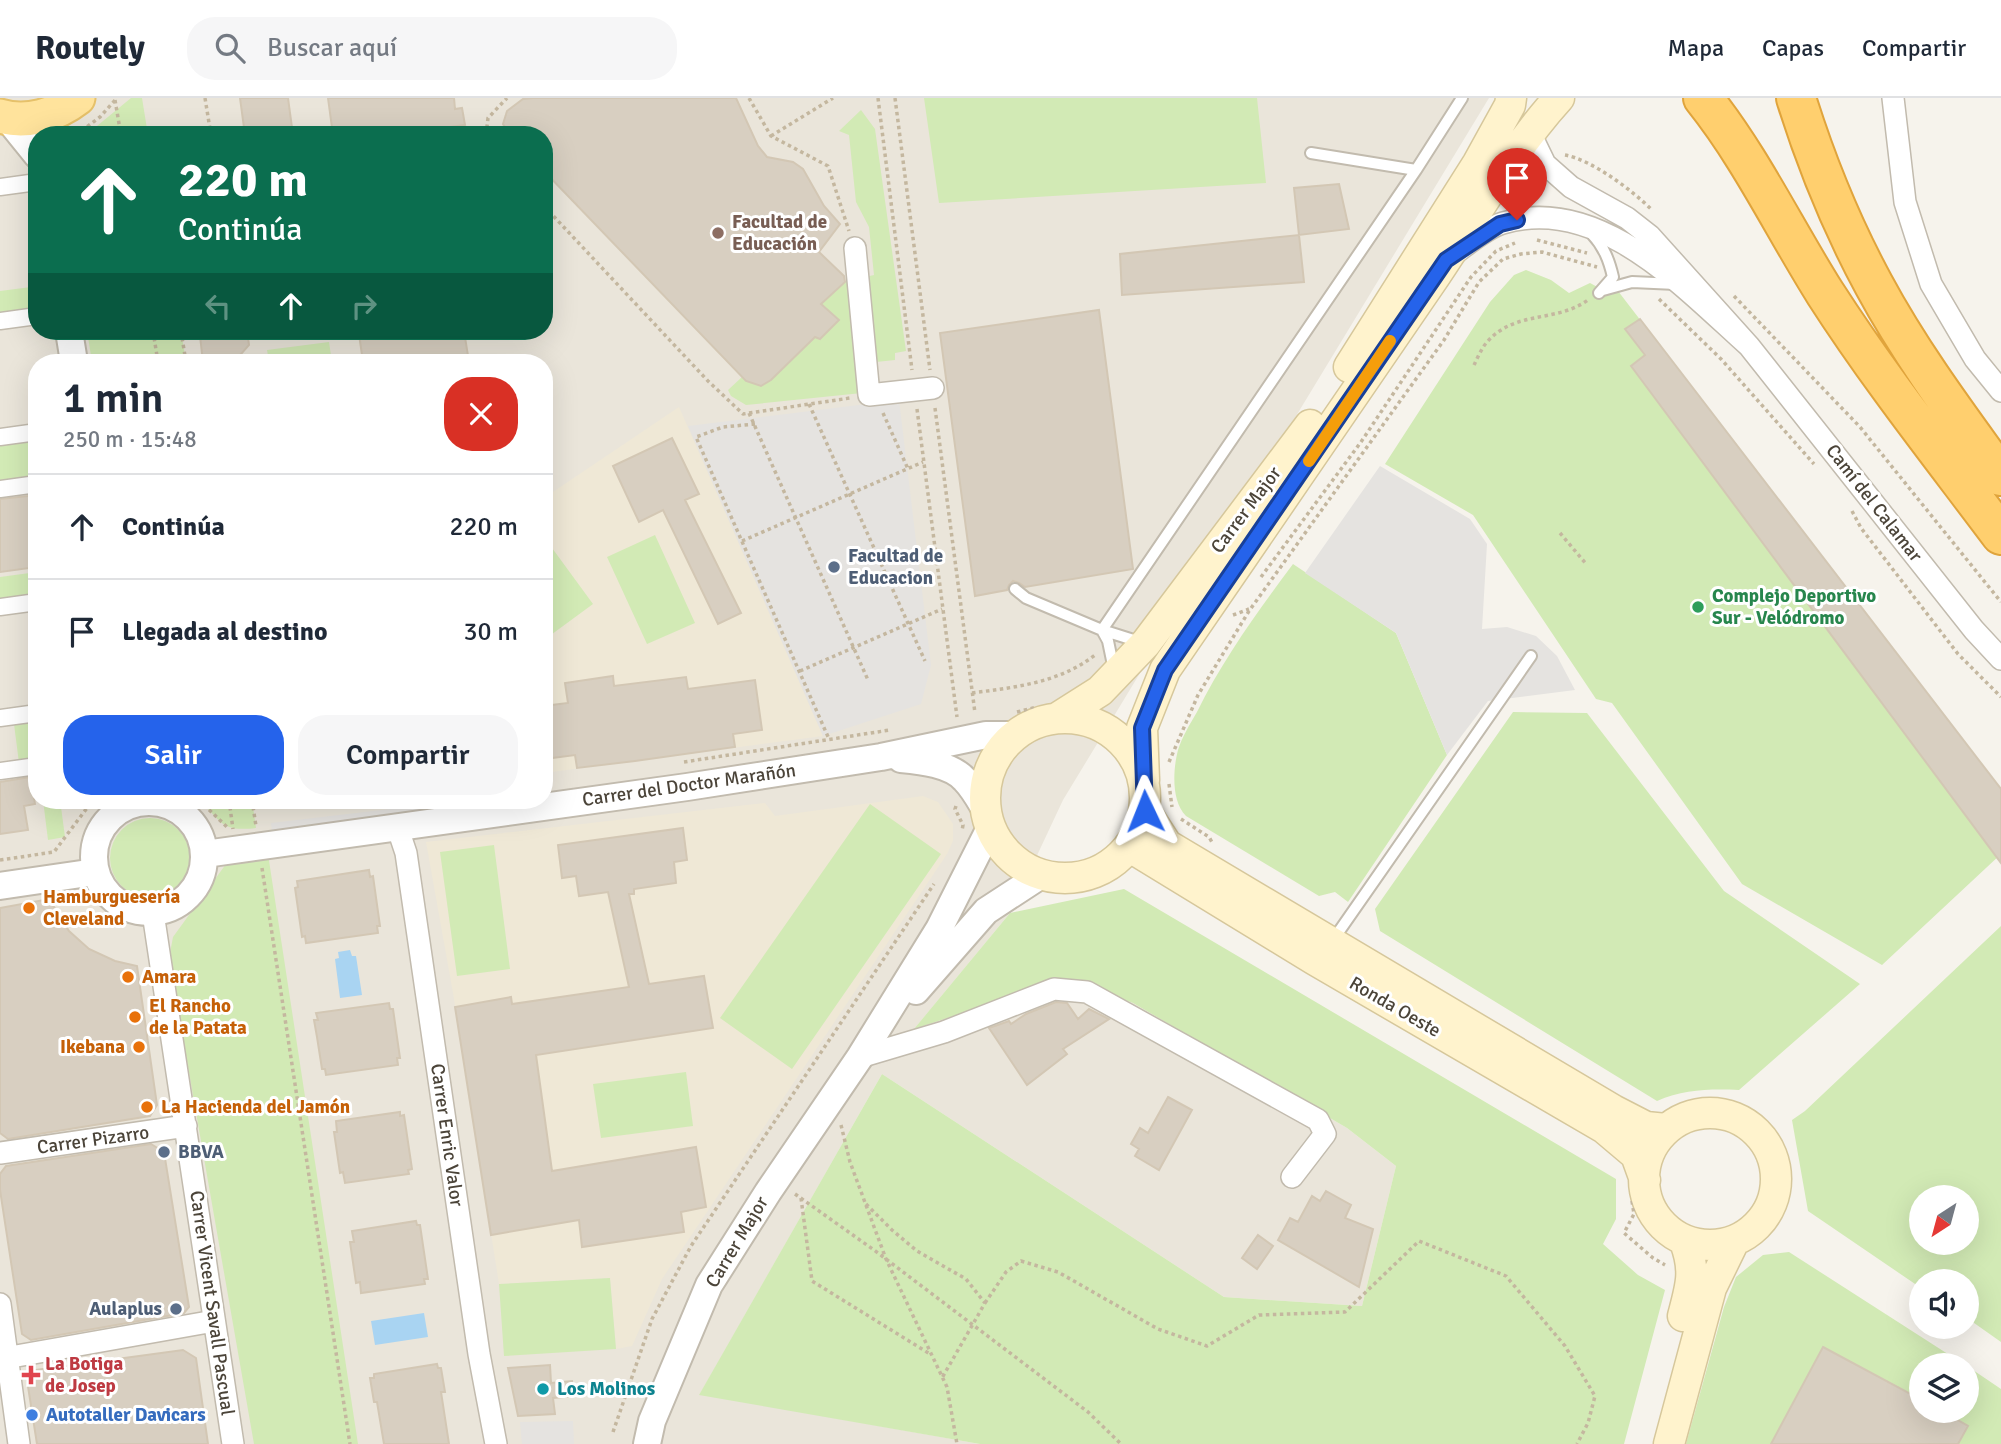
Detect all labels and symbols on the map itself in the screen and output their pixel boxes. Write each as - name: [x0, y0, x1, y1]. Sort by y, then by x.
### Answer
- pin: [1487, 148, 1547, 220]
- place label: Facultad de Educación: [732, 210, 827, 256]
- marker: Facultad de Educación: [710, 225, 726, 241]
- street label: Camí del Calamar: [1821, 439, 1927, 567]
- street label: Carrer Major: [1206, 462, 1286, 558]
- place label: Facultad de Educacion: [848, 544, 943, 590]
- marker: Facultad de Educacion: [826, 559, 842, 575]
- place label: Complejo Deportivo Sur - Velódromo: [1712, 584, 1876, 630]
- marker: Complejo Deportivo Sur - Velódromo: [1690, 599, 1706, 615]
- street label: Carrer del Doctor Marañón: [581, 758, 797, 812]
- position arrow: [1108, 774, 1182, 848]
- place label: Hamburguesería Cleveland: [43, 885, 180, 931]
- marker: Hamburguesería Cleveland: [21, 900, 37, 916]
- place label: Amara: [142, 965, 197, 989]
- marker: Amara: [120, 969, 136, 985]
- street label: Ronda Oeste: [1345, 971, 1445, 1043]
- place label: El Rancho de la Patata: [149, 994, 247, 1040]
- marker: El Rancho de la Patata: [127, 1009, 143, 1025]
- place label: Ikebana: [60, 1035, 125, 1059]
- marker: Ikebana: [131, 1039, 147, 1055]
- street label: Carrer Enric Valor: [425, 1062, 469, 1208]
- place label: La Hacienda del Jamón: [161, 1095, 350, 1119]
- marker: La Hacienda del Jamón: [139, 1099, 155, 1115]
- street label: Carrer Pizarro: [35, 1120, 151, 1160]
- place label: BBVA: [178, 1140, 224, 1164]
- marker: BBVA: [156, 1144, 172, 1160]
- north arrow: [1909, 1185, 1979, 1255]
- street label: Carrer Vicent Savall Pascual: [184, 1189, 240, 1417]
- street label: Carrer Major: [700, 1192, 774, 1292]
- place label: Aulaplus: [89, 1297, 162, 1321]
- marker: Aulaplus: [168, 1301, 184, 1317]
- place label: La Botiga de Josep: [45, 1352, 123, 1398]
- marker: La Botiga de Josep: [23, 1367, 39, 1383]
- place label: Los Molinos: [557, 1377, 655, 1401]
- marker: Los Molinos: [535, 1381, 551, 1397]
- place label: Autotaller Davicars: [46, 1403, 206, 1427]
- marker: Autotaller Davicars: [24, 1407, 40, 1423]

